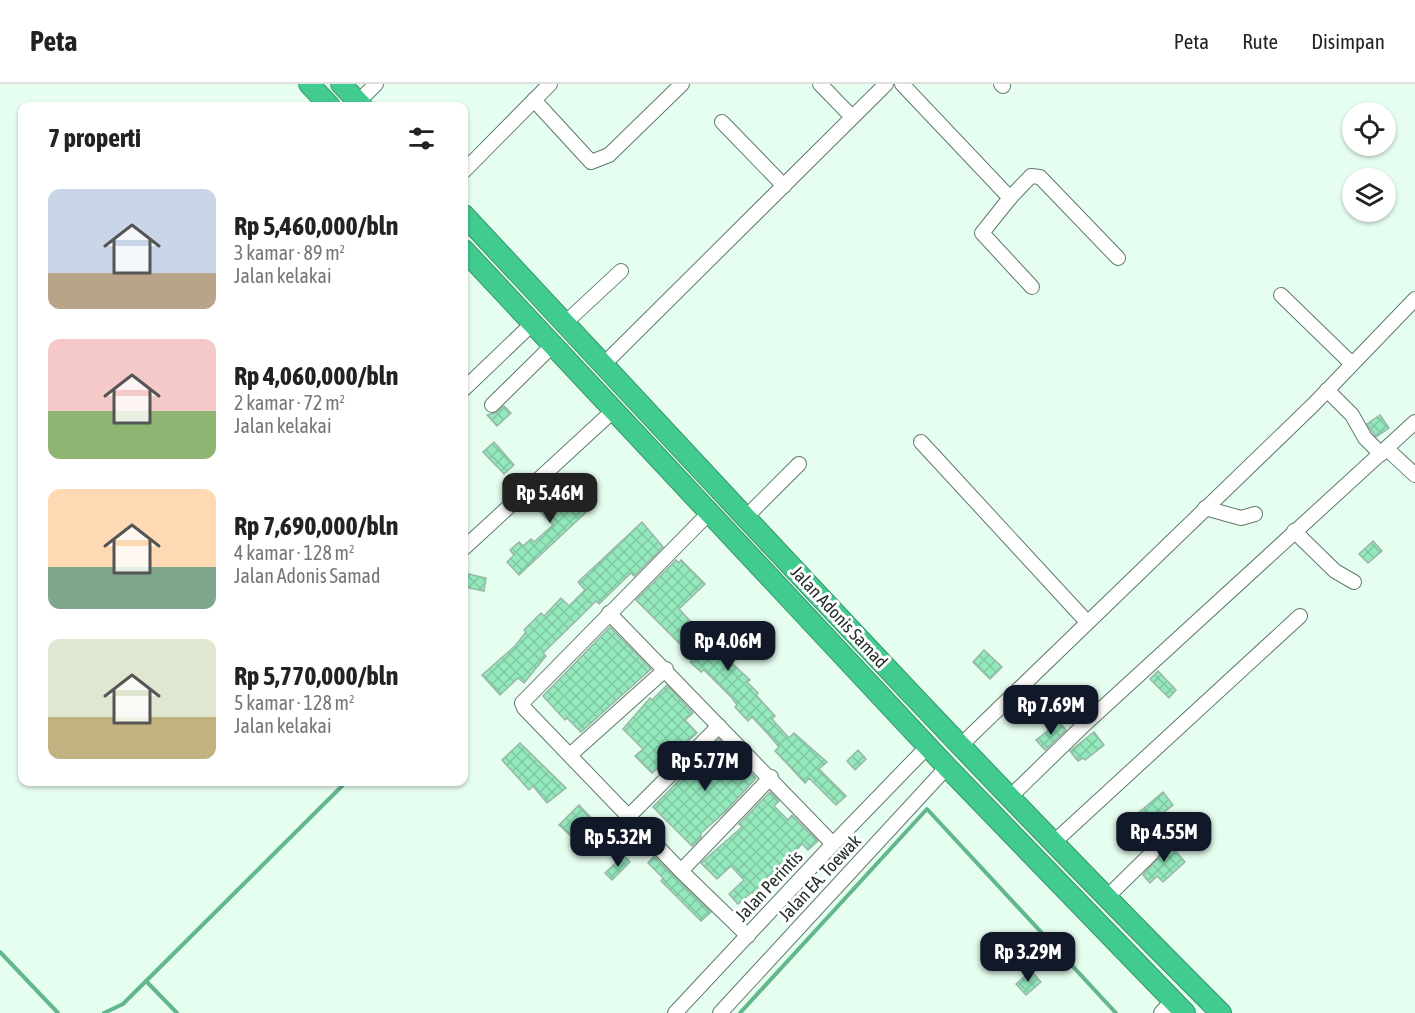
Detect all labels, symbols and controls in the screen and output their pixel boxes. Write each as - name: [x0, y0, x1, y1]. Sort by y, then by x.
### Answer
- text: Peta: [30, 25, 77, 57]
- text: Peta: [1174, 29, 1209, 53]
- text: Rute: [1242, 29, 1278, 53]
- text: Disimpan: [1311, 29, 1385, 53]
- map controls: [1342, 102, 1396, 222]
- button: locate: [1342, 102, 1396, 156]
- icon: filters: [405, 122, 438, 155]
- text: 7 properti: [48, 123, 141, 153]
- button: layers: [1342, 168, 1396, 222]
- text: Rp 5,460,000/bln: [234, 211, 398, 241]
- icon: home: [96, 213, 168, 285]
- text: 3 kamar · 89 m²: [234, 241, 345, 264]
- text: Jalan kelakai: [234, 264, 332, 287]
- text: Rp 4,060,000/bln: [234, 361, 398, 391]
- icon: home: [96, 363, 168, 435]
- text: 2 kamar · 72 m²: [234, 391, 345, 414]
- text: Jalan kelakai: [234, 414, 332, 437]
- pin: Rp 5.46M: [488, 473, 612, 524]
- text: Rp 5.46M: [516, 481, 584, 504]
- text: Rp 7,690,000/bln: [234, 511, 398, 541]
- icon: home: [96, 513, 168, 585]
- text: 4 kamar · 128 m²: [234, 541, 355, 564]
- street label: Jalan Adonis Samad: [787, 561, 892, 672]
- text: Jalan Adonis Samad: [234, 564, 380, 587]
- pin: Rp 4.06M: [666, 621, 790, 672]
- text: Rp 4.06M: [694, 629, 762, 652]
- text: Rp 5,770,000/bln: [234, 661, 398, 691]
- icon: home: [96, 663, 168, 735]
- pin: Rp 7.69M: [989, 685, 1113, 736]
- text: 5 kamar · 128 m²: [234, 691, 355, 714]
- text: Rp 7.69M: [1017, 693, 1085, 716]
- text: Jalan kelakai: [234, 714, 332, 737]
- pin: Rp 5.77M: [643, 741, 767, 792]
- text: Rp 5.77M: [671, 749, 739, 772]
- pin: Rp 4.55M: [1102, 812, 1226, 863]
- pin: Rp 5.32M: [556, 817, 680, 868]
- text: Rp 4.55M: [1130, 820, 1198, 843]
- text: Rp 5.32M: [584, 825, 652, 848]
- street label: Jalan EA. Toewak: [774, 830, 865, 925]
- street label: Jalan Perintis: [731, 846, 807, 925]
- pin: Rp 3.29M: [966, 932, 1090, 983]
- text: Rp 3.29M: [994, 940, 1062, 963]

